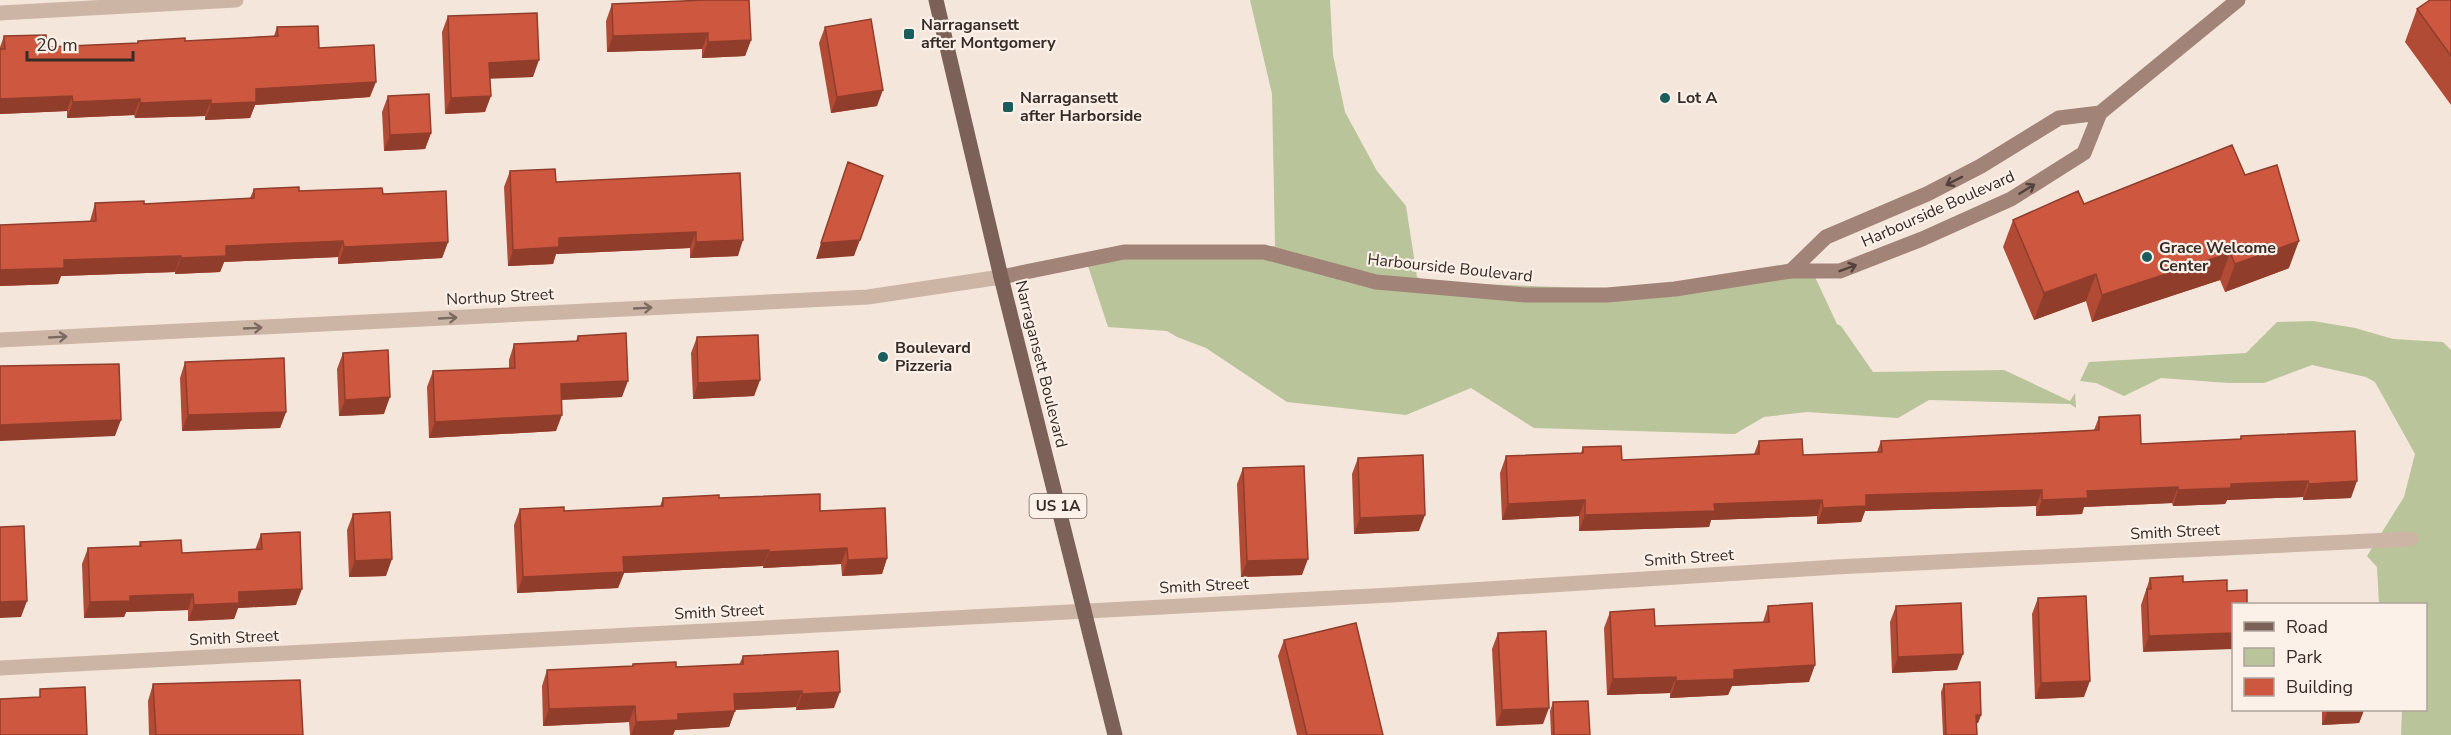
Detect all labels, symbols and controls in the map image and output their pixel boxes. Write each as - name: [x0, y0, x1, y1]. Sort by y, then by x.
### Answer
- place label: Narragansett after Montgomery: [921, 14, 1056, 54]
- scale bar: [27, 24, 134, 62]
- marker: Narragansett after Montgomery: [902, 27, 916, 41]
- text: 20 m: [36, 33, 78, 57]
- place label: Narragansett after Harborside: [1020, 87, 1142, 127]
- place label: Lot A: [1677, 87, 1718, 109]
- marker: Lot A: [1658, 91, 1672, 105]
- marker: Narragansett after Harborside: [1001, 100, 1015, 114]
- street label: Harbourside Boulevard: [1858, 165, 2018, 253]
- one-way arrow: [1946, 175, 1964, 187]
- one-way arrow: [2018, 182, 2035, 194]
- place label: Grace Welcome Center: [2159, 237, 2276, 277]
- street label: Harbourside Boulevard: [1366, 248, 1534, 288]
- marker: Grace Welcome Center: [2140, 250, 2154, 264]
- one-way arrow: [1839, 261, 1857, 272]
- street label: Narragansett Boulevard: [1010, 278, 1072, 450]
- street label: Northup Street: [446, 283, 555, 311]
- one-way arrow: [632, 303, 652, 314]
- one-way arrow: [437, 312, 457, 323]
- one-way arrow: [243, 322, 263, 333]
- one-way arrow: [48, 332, 68, 343]
- place label: Boulevard Pizzeria: [895, 337, 971, 377]
- marker: Boulevard Pizzeria: [876, 350, 890, 364]
- road number: US 1A: [1030, 494, 1086, 518]
- street label: Smith Street: [2130, 519, 2221, 545]
- street label: Smith Street: [1643, 544, 1735, 572]
- street label: Smith Street: [1159, 573, 1250, 599]
- street label: Smith Street: [674, 599, 765, 625]
- legend: [2232, 603, 2427, 711]
- text: Road: [2286, 615, 2328, 639]
- street label: Smith Street: [189, 625, 280, 651]
- text: Park: [2286, 645, 2323, 669]
- text: Building: [2286, 675, 2353, 699]

